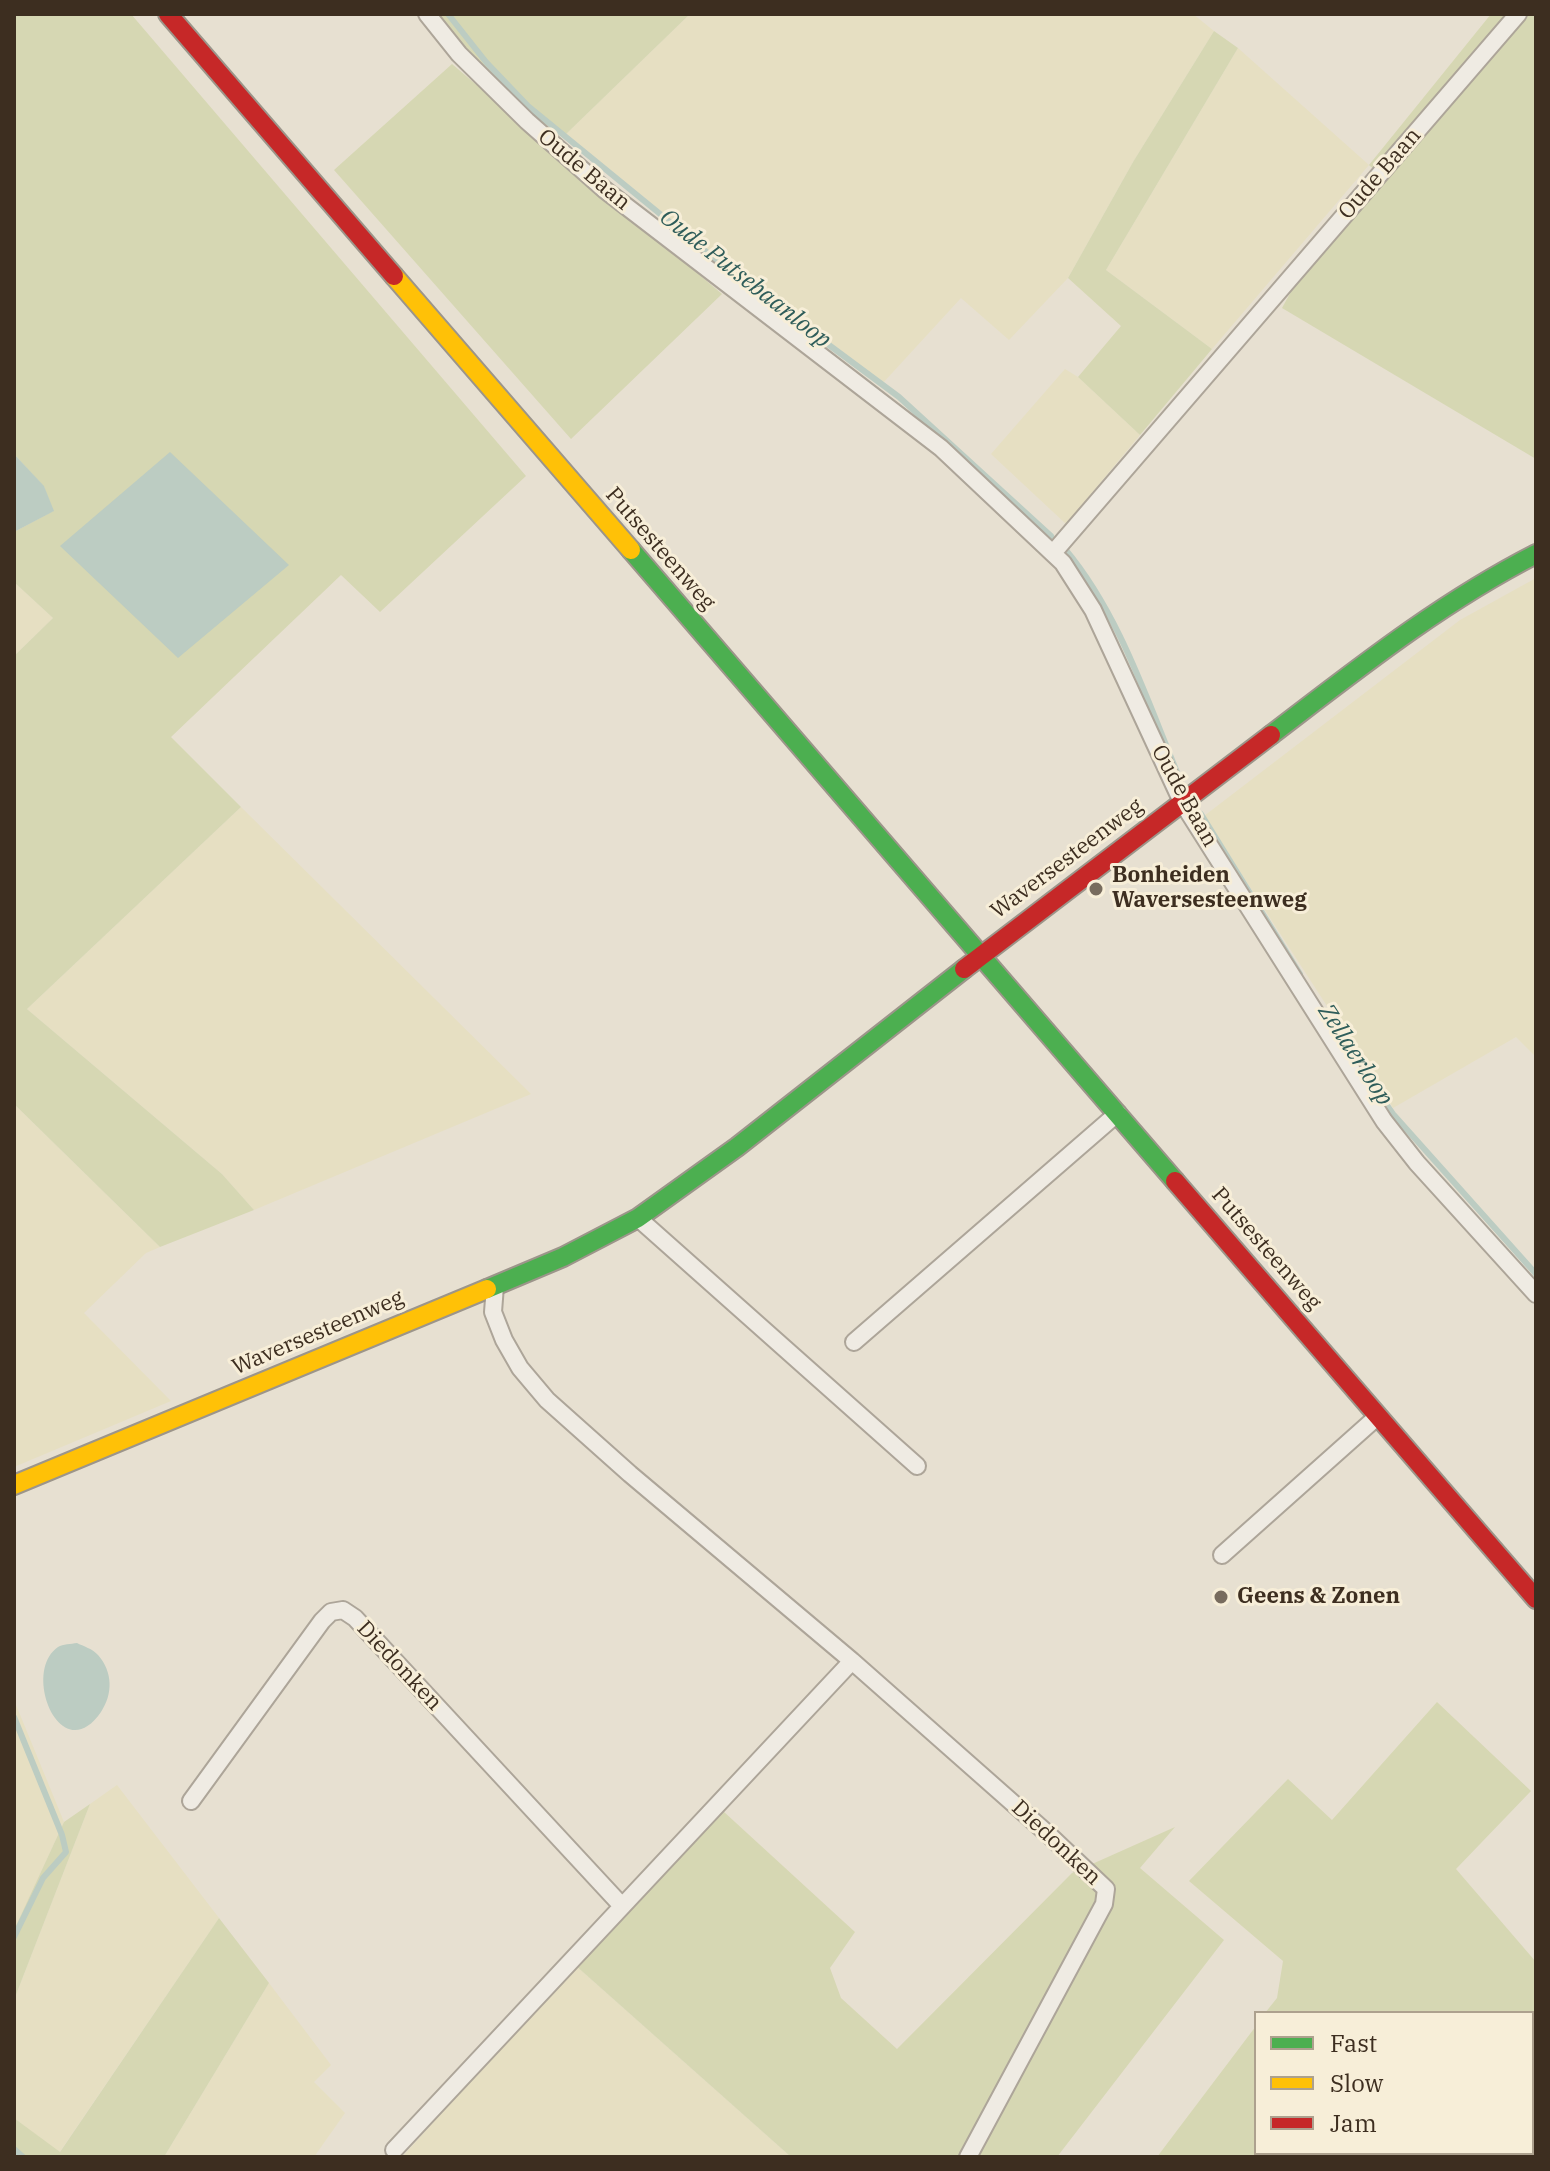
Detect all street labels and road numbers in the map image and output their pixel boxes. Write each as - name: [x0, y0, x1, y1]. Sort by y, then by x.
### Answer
- street label: Oude Baan: [1333, 123, 1427, 225]
- street label: Oude Baan: [532, 124, 636, 216]
- street label: Putsesteenweg: [599, 482, 721, 616]
- street label: Oude Baan: [1145, 740, 1223, 852]
- street label: Waversesteenweg: [986, 793, 1148, 925]
- street label: Putsesteenweg: [1205, 1182, 1327, 1316]
- street label: Waversesteenweg: [228, 1285, 408, 1381]
- street label: Diedonken: [351, 1616, 447, 1716]
- street label: Diedonken: [1006, 1795, 1106, 1891]

